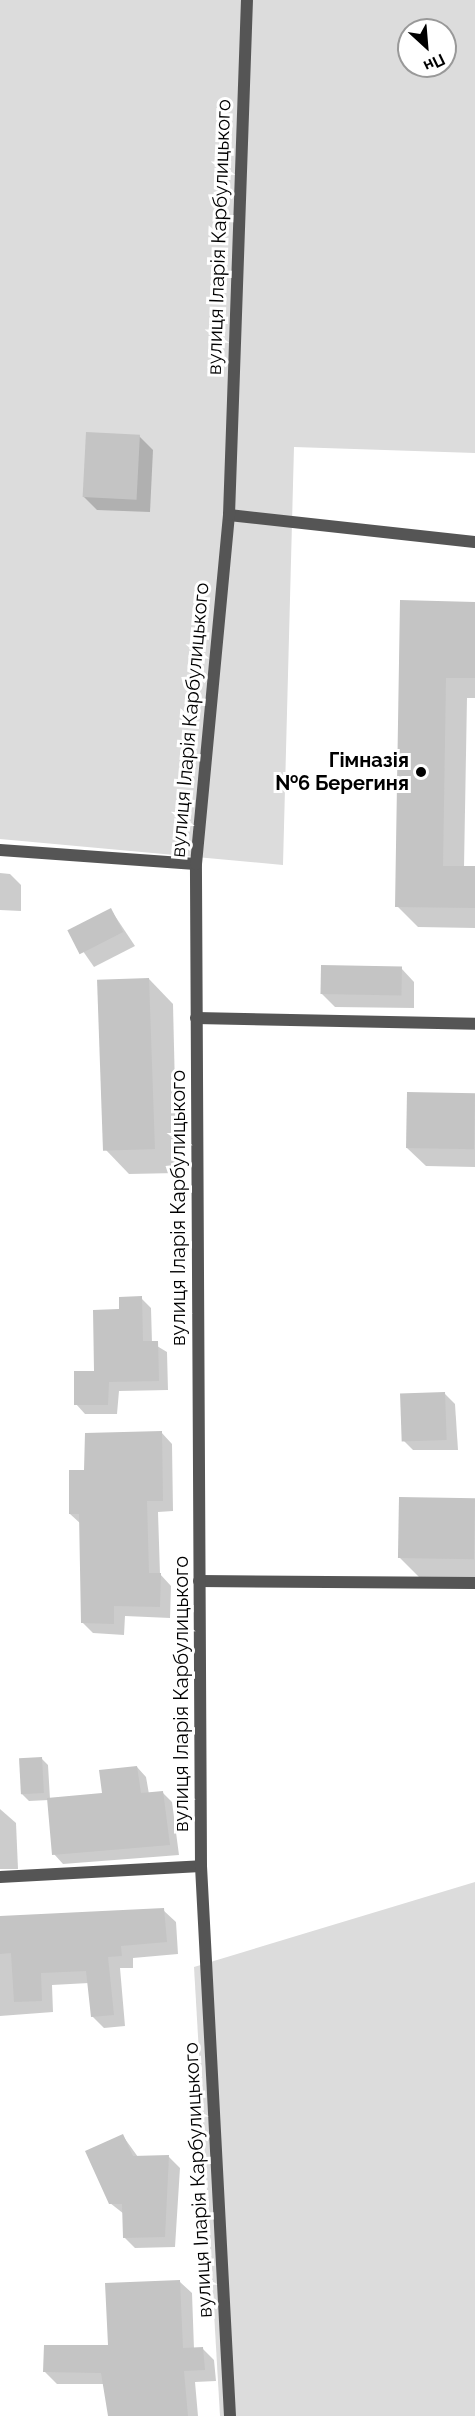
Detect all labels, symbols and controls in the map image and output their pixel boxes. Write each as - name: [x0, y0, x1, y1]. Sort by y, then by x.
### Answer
- north arrow: [397, 18, 457, 78]
- text: Пн: [421, 50, 448, 76]
- street label: вулиця Іларія Карбулицького: [202, 99, 236, 375]
- street label: вулиця Іларія Карбулицького: [166, 581, 214, 859]
- place label: Гімназія №6 Берегиня: [275, 748, 409, 795]
- marker: Гімназія №6 Берегиня: [414, 765, 428, 779]
- street label: вулиця Іларія Карбулицького: [166, 1070, 190, 1346]
- street label: вулиця Іларія Карбулицького: [169, 1556, 193, 1832]
- street label: вулиця Іларія Карбулицького: [179, 2041, 217, 2319]

